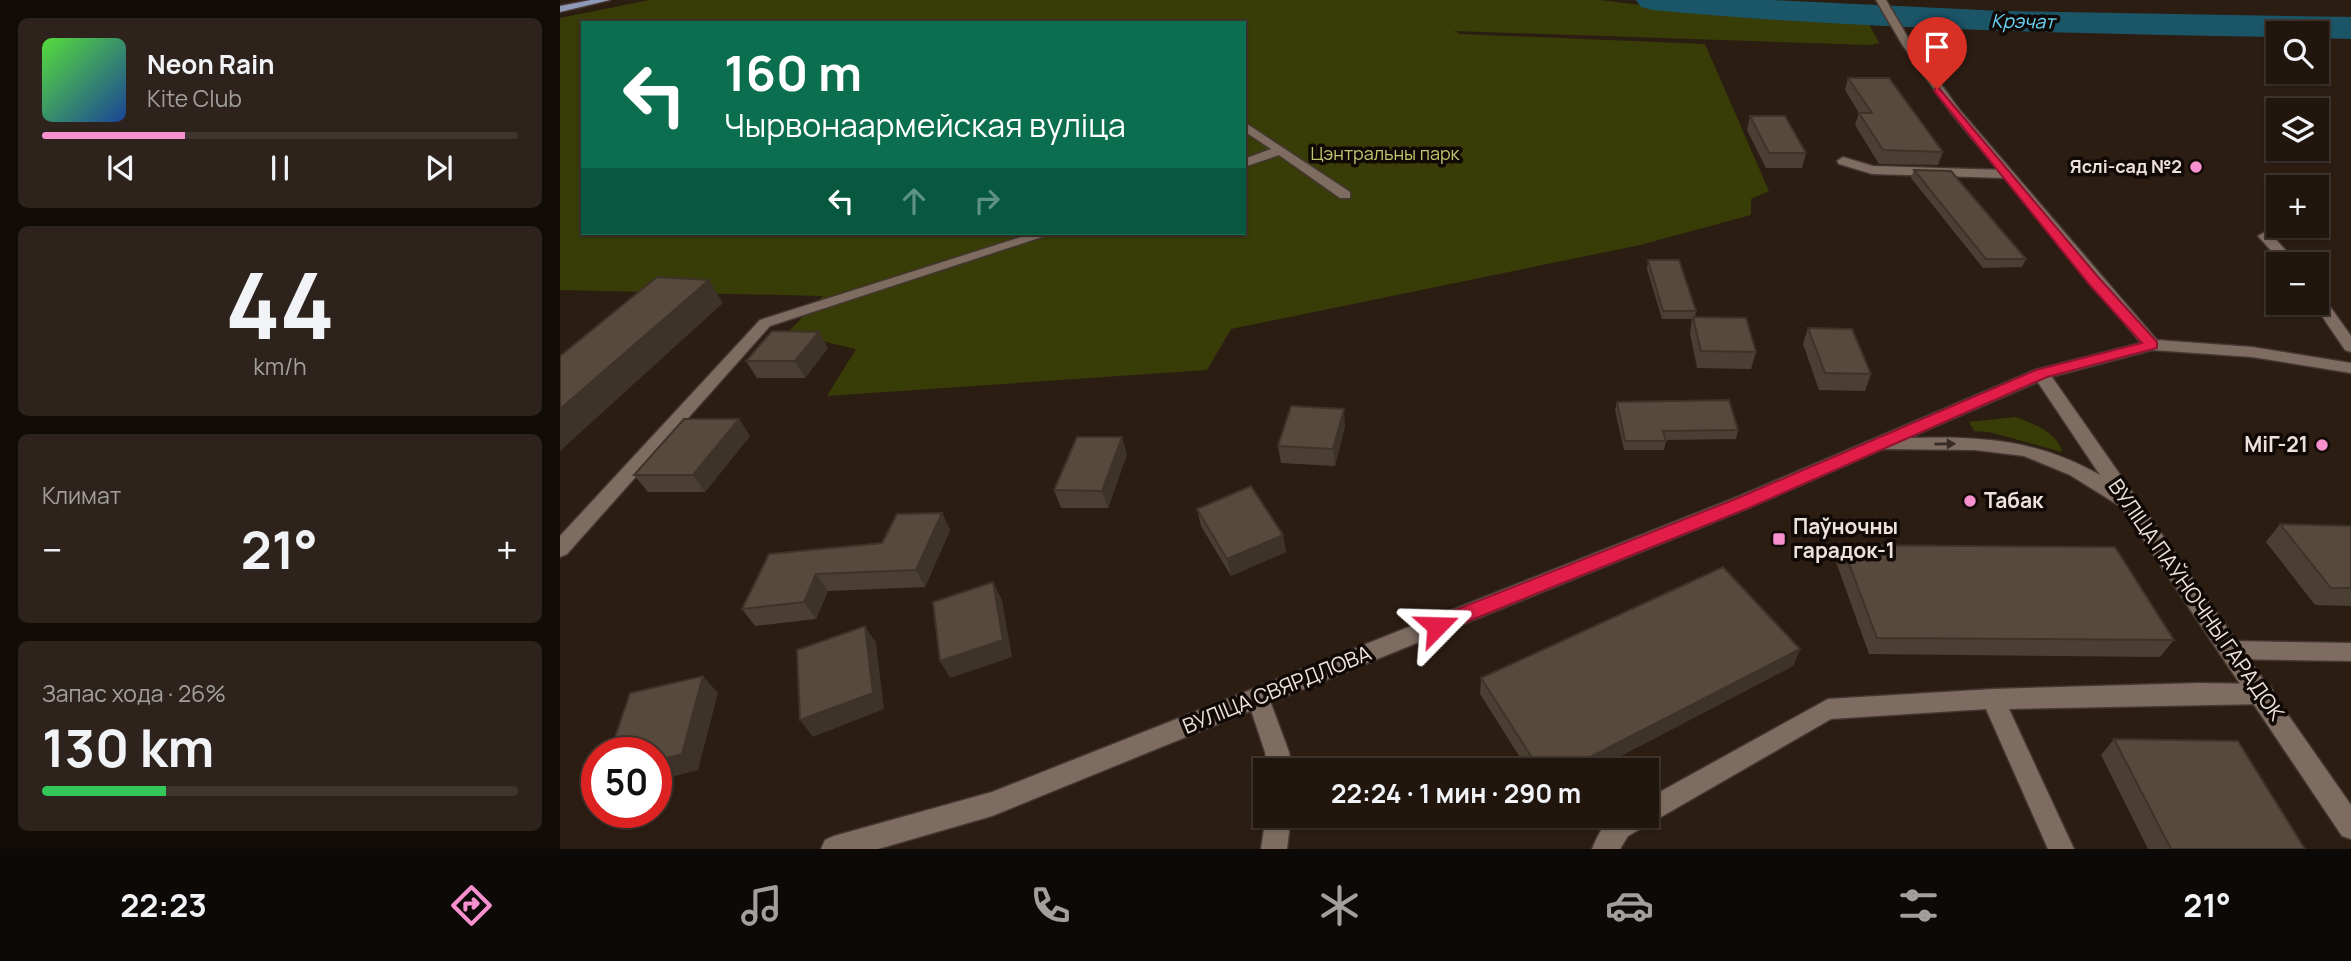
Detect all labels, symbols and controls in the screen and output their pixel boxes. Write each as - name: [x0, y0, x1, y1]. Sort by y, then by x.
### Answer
- water label: Крэчат: [1991, 7, 2057, 35]
- pin: [1907, 17, 1967, 89]
- map controls: [2266, 21, 2329, 315]
- button: search: [2266, 21, 2329, 84]
- icon: arrive: [1918, 28, 1956, 66]
- text: 160 m: [724, 39, 862, 106]
- text: Neon Rain: [147, 46, 275, 82]
- icon: left: [609, 49, 700, 140]
- text: Kite Club: [147, 82, 242, 114]
- button: layers: [2266, 98, 2329, 161]
- text: Чырвонаармейская вуліца: [724, 103, 1126, 147]
- park label: Цэнтральны парк: [1310, 141, 1461, 165]
- icon: previous: [102, 149, 140, 187]
- icon: pause: [261, 149, 299, 187]
- icon: next: [420, 149, 458, 187]
- place label: Яслі-сад №2: [2070, 154, 2182, 178]
- marker: Яслі-сад №2: [2188, 159, 2204, 175]
- button: +: [2266, 175, 2329, 238]
- icon: left: [822, 182, 860, 220]
- icon: ahead: [895, 182, 933, 220]
- icon: right: [968, 182, 1006, 220]
- text: 44: [225, 242, 335, 366]
- button: −: [2266, 252, 2329, 315]
- text: km/h: [253, 350, 307, 382]
- place label: МіГ-21: [2244, 430, 2308, 458]
- marker: МіГ-21: [2314, 437, 2330, 453]
- one-way arrow: [1934, 438, 1956, 450]
- street label: ВУЛІЦА ПАЎНОЧНЫ ГАРАДОК: [2103, 473, 2291, 726]
- text: Климат: [42, 479, 121, 511]
- place label: Табак: [1984, 486, 2044, 514]
- marker: Табак: [1962, 493, 1978, 509]
- place label: Паўночны гарадок-1: [1793, 512, 1898, 564]
- text: 21°: [241, 514, 318, 585]
- text: −: [42, 523, 63, 575]
- text: +: [496, 523, 518, 575]
- marker: Паўночны гарадок-1: [1771, 531, 1787, 547]
- position arrow: [1400, 589, 1474, 663]
- street label: ВУЛІЦА СВЯРДЛОВА: [1178, 638, 1375, 740]
- text: Запас хода · 26%: [42, 677, 226, 709]
- text: 130 km: [42, 712, 214, 783]
- speed limit sign: 50: [581, 737, 672, 828]
- text: 22:24 · 1 мин · 290 m: [1331, 775, 1581, 811]
- icon: directions: [447, 881, 496, 930]
- icon: music: [737, 881, 786, 930]
- icon: phone: [1026, 881, 1075, 930]
- icon: climate: [1315, 881, 1364, 930]
- icon: car: [1605, 881, 1654, 930]
- icon: filters: [1894, 881, 1943, 930]
- text: 22:23: [120, 883, 207, 927]
- text: 21°: [2183, 883, 2231, 927]

